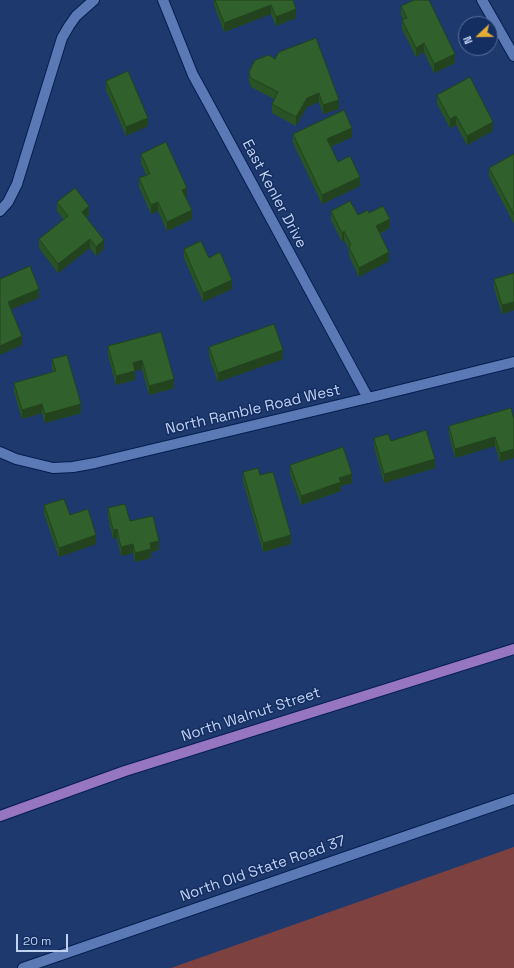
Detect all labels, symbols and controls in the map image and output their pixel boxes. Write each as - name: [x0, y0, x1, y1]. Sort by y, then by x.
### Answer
- north arrow: [458, 16, 498, 56]
- text: N: [460, 34, 476, 46]
- street label: East Kenler Drive: [238, 137, 310, 251]
- street label: North Ramble Road West: [164, 381, 342, 439]
- street label: North Walnut Street: [179, 684, 323, 746]
- street label: North Old State Road 37: [178, 832, 348, 906]
- scale bar: [18, 926, 70, 952]
- text: 20 m: [23, 933, 51, 949]

